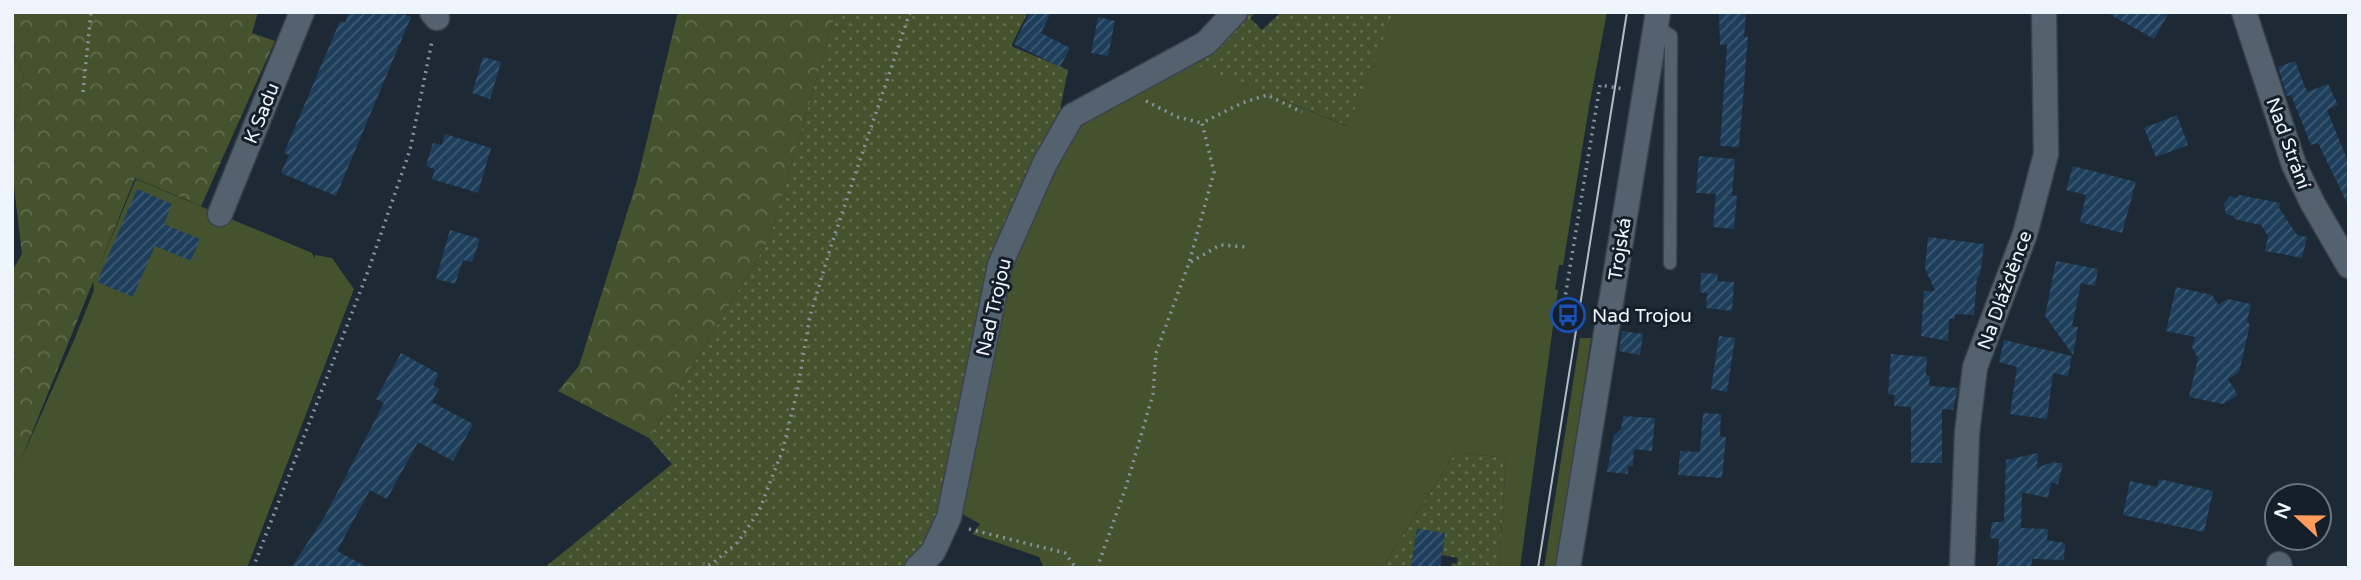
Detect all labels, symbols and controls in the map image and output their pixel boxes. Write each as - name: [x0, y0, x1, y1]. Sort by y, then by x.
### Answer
- street label: K Sadu: [240, 80, 284, 147]
- street label: Nad Strání: [2261, 95, 2315, 192]
- street label: Trojská: [1604, 216, 1636, 282]
- street label: Na Dlážděnce: [1973, 228, 2037, 353]
- street label: Nad Trojou: [972, 256, 1016, 358]
- bus stop icon: Nad Trojou: [1549, 296, 1587, 334]
- place label: Nad Trojou: [1592, 305, 1692, 327]
- north arrow: [2263, 482, 2333, 552]
- text: N: [2270, 500, 2296, 522]

